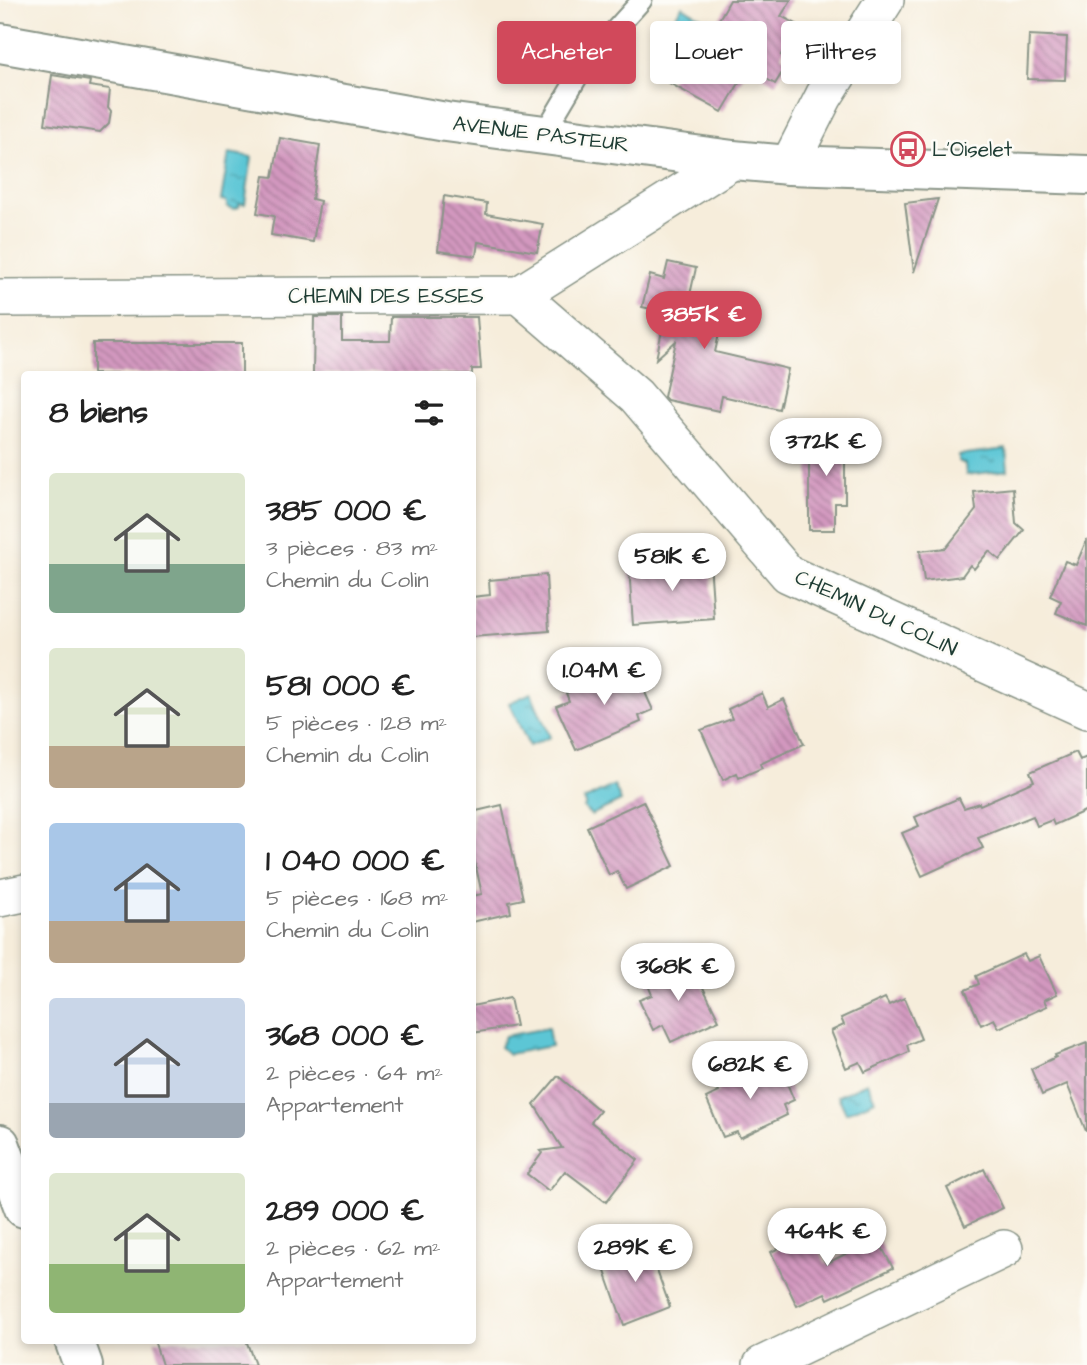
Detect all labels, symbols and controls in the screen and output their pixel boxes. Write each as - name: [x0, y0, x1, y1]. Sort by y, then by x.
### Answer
- chip: Acheter: [497, 21, 636, 84]
- chip: Louer: [650, 21, 767, 84]
- chip: Filtres: [781, 21, 901, 84]
- street label: AVENUE PASTEUR: [451, 109, 631, 159]
- bus stop icon: L'Oiselet: [889, 130, 927, 168]
- place label: L'Oiselet: [932, 135, 1013, 164]
- street label: CHEMIN DES ESSES: [288, 282, 484, 311]
- pin: 385K €: [647, 292, 761, 351]
- text: 385K €: [662, 298, 746, 330]
- text: 8 biens: [49, 392, 148, 434]
- icon: filters: [410, 394, 448, 432]
- pin: 372K €: [769, 419, 883, 478]
- text: 372K €: [786, 425, 866, 457]
- text: 385 000 €: [266, 490, 427, 532]
- icon: home: [105, 501, 189, 585]
- text: 3 pièces · 83 m²: [266, 532, 438, 564]
- pin: 581K €: [615, 534, 729, 593]
- text: 581K €: [634, 540, 710, 572]
- street label: CHEMIN DU COLIN: [790, 563, 962, 663]
- text: Chemin du Colin: [266, 564, 429, 596]
- pin: 1.04M €: [539, 648, 669, 707]
- text: 1.04M €: [563, 654, 645, 686]
- text: 581 000 €: [266, 665, 415, 707]
- icon: home: [105, 676, 189, 760]
- text: 5 pièces · 128 m²: [266, 707, 447, 739]
- text: Chemin du Colin: [266, 739, 429, 771]
- text: 1 040 000 €: [266, 840, 445, 882]
- icon: home: [105, 851, 189, 935]
- text: 5 pièces · 168 m²: [266, 882, 448, 914]
- text: Chemin du Colin: [266, 914, 429, 946]
- pin: 368K €: [621, 944, 735, 1003]
- text: 368K €: [637, 950, 719, 982]
- text: 368 000 €: [266, 1015, 424, 1057]
- icon: home: [105, 1026, 189, 1110]
- pin: 682K €: [693, 1042, 807, 1101]
- text: 682K €: [708, 1048, 792, 1080]
- text: 2 pièces · 64 m²: [266, 1057, 443, 1089]
- text: Appartement: [266, 1089, 404, 1121]
- text: 289 000 €: [266, 1190, 424, 1232]
- icon: home: [105, 1201, 189, 1285]
- pin: 464K €: [770, 1208, 884, 1268]
- text: 464K €: [783, 1215, 871, 1247]
- pin: 289K €: [578, 1224, 692, 1284]
- text: 289K €: [594, 1231, 676, 1263]
- text: 2 pièces · 62 m²: [266, 1232, 441, 1264]
- text: Appartement: [266, 1264, 404, 1296]

